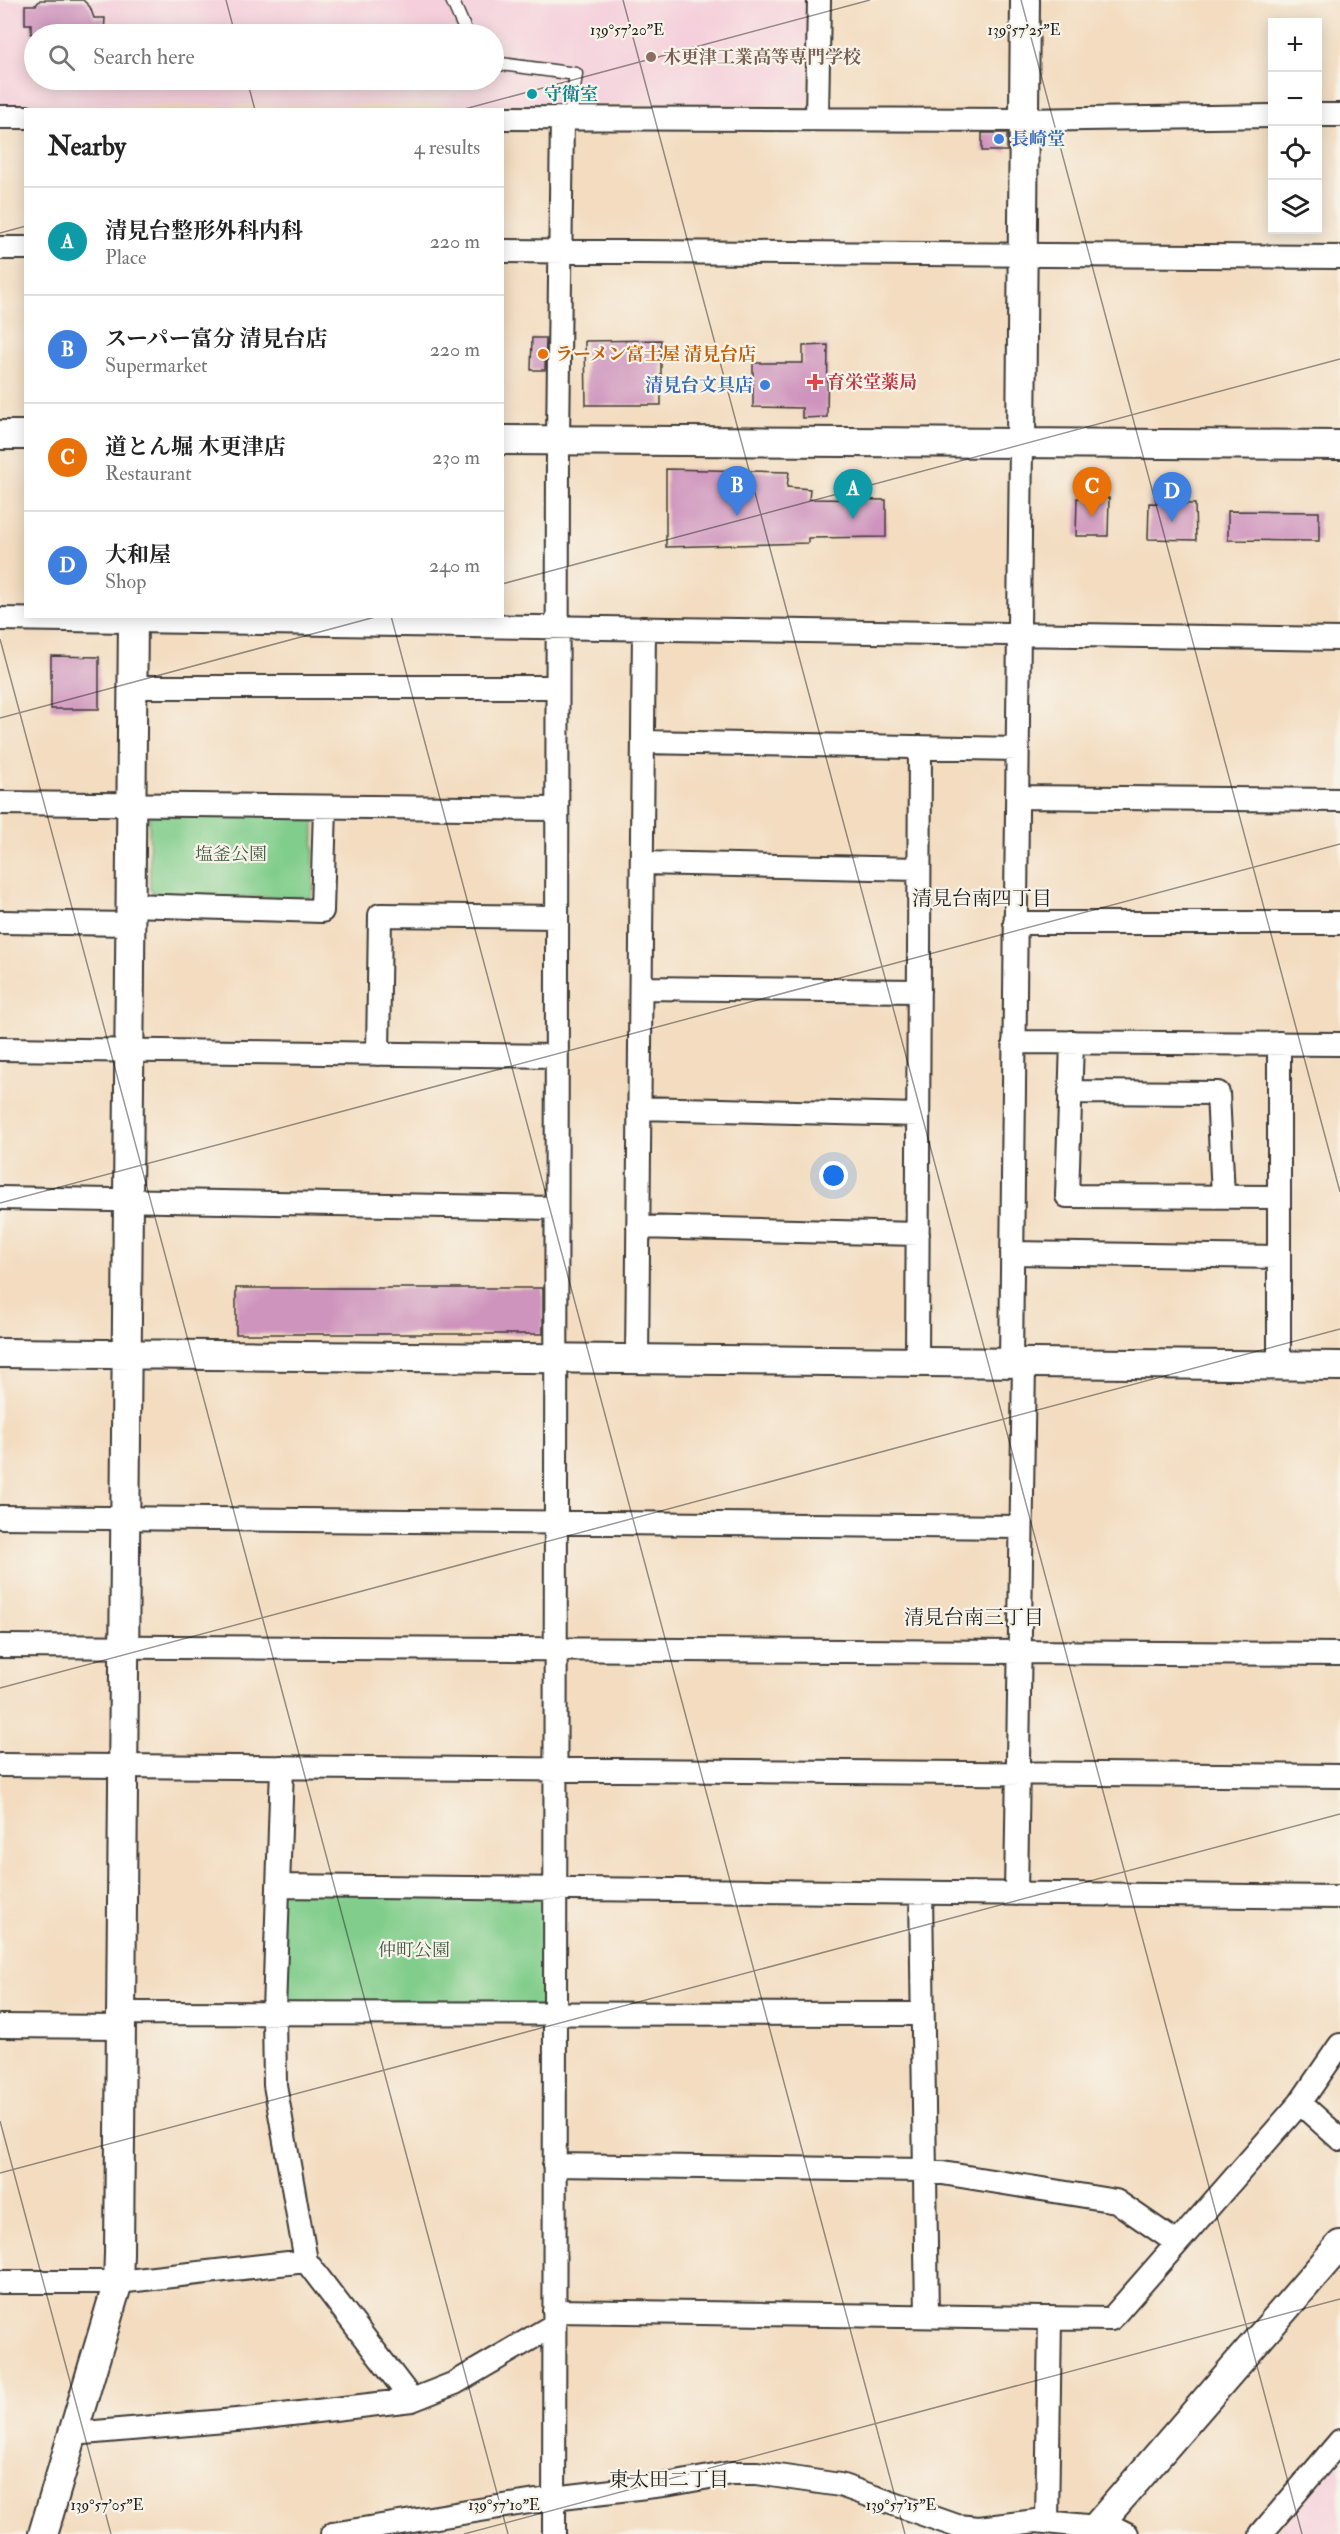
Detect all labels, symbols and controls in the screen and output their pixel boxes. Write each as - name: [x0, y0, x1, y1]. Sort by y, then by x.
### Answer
- map controls: [1268, 18, 1322, 234]
- button: +: [1268, 18, 1322, 72]
- text: 139°57'20"E: [590, 21, 664, 40]
- text: 139°57'25"E: [988, 21, 1061, 40]
- search box: [24, 24, 504, 90]
- icon: search: [45, 41, 78, 74]
- text: Search here: [93, 43, 195, 71]
- place label: 木更津工業高等専門学校: [663, 46, 861, 69]
- marker: 木更津工業高等専門学校: [644, 50, 658, 64]
- button: −: [1268, 72, 1322, 126]
- place label: 守衛室: [544, 83, 598, 106]
- marker: 守衛室: [525, 87, 539, 101]
- button: locate: [1268, 126, 1322, 180]
- place label: 長崎堂: [1011, 128, 1065, 151]
- text: Nearby: [48, 131, 126, 163]
- marker: 長崎堂: [992, 132, 1006, 146]
- text: 4 results: [414, 135, 480, 160]
- button: layers: [1268, 180, 1322, 234]
- text: 清見台整形外科内科: [105, 217, 303, 245]
- text: A: [61, 229, 74, 254]
- text: 220 m: [430, 229, 480, 254]
- text: Place: [105, 245, 146, 270]
- text: スーパー富分 清見台店: [105, 325, 327, 353]
- text: B: [61, 337, 74, 362]
- text: 220 m: [430, 337, 480, 362]
- place label: ラーメン富士屋 清見台店: [555, 343, 756, 366]
- marker: ラーメン富士屋 清見台店: [536, 347, 550, 361]
- text: Supermarket: [105, 353, 208, 378]
- place label: 育栄堂薬局: [827, 371, 917, 394]
- place label: 清見台文具店: [645, 374, 753, 397]
- marker: 育栄堂薬局: [808, 375, 822, 389]
- marker: 清見台文具店: [758, 378, 772, 392]
- text: 道とん堀 木更津店: [105, 433, 286, 461]
- text: C: [60, 445, 75, 470]
- text: 230 m: [432, 445, 480, 470]
- text: Restaurant: [105, 461, 192, 486]
- pin: B: [718, 466, 756, 516]
- pin: C: [1072, 468, 1112, 517]
- pin: A: [834, 470, 872, 519]
- pin: D: [1152, 472, 1192, 522]
- text: 大和屋: [105, 541, 171, 569]
- text: D: [59, 553, 76, 578]
- text: 240 m: [429, 553, 480, 578]
- text: Shop: [105, 569, 146, 594]
- park label: 塩釜公園: [195, 843, 267, 866]
- district label: 清見台南四丁目: [912, 886, 1052, 911]
- your location: [819, 1161, 848, 1190]
- district label: 清見台南三丁目: [904, 1605, 1044, 1630]
- park label: 仲町公園: [378, 1939, 450, 1962]
- district label: 東太田二丁目: [609, 2467, 729, 2492]
- text: 139°57'05"E: [70, 2496, 144, 2515]
- text: 139°57'10"E: [468, 2496, 540, 2515]
- text: 139°57'15"E: [866, 2496, 937, 2515]

